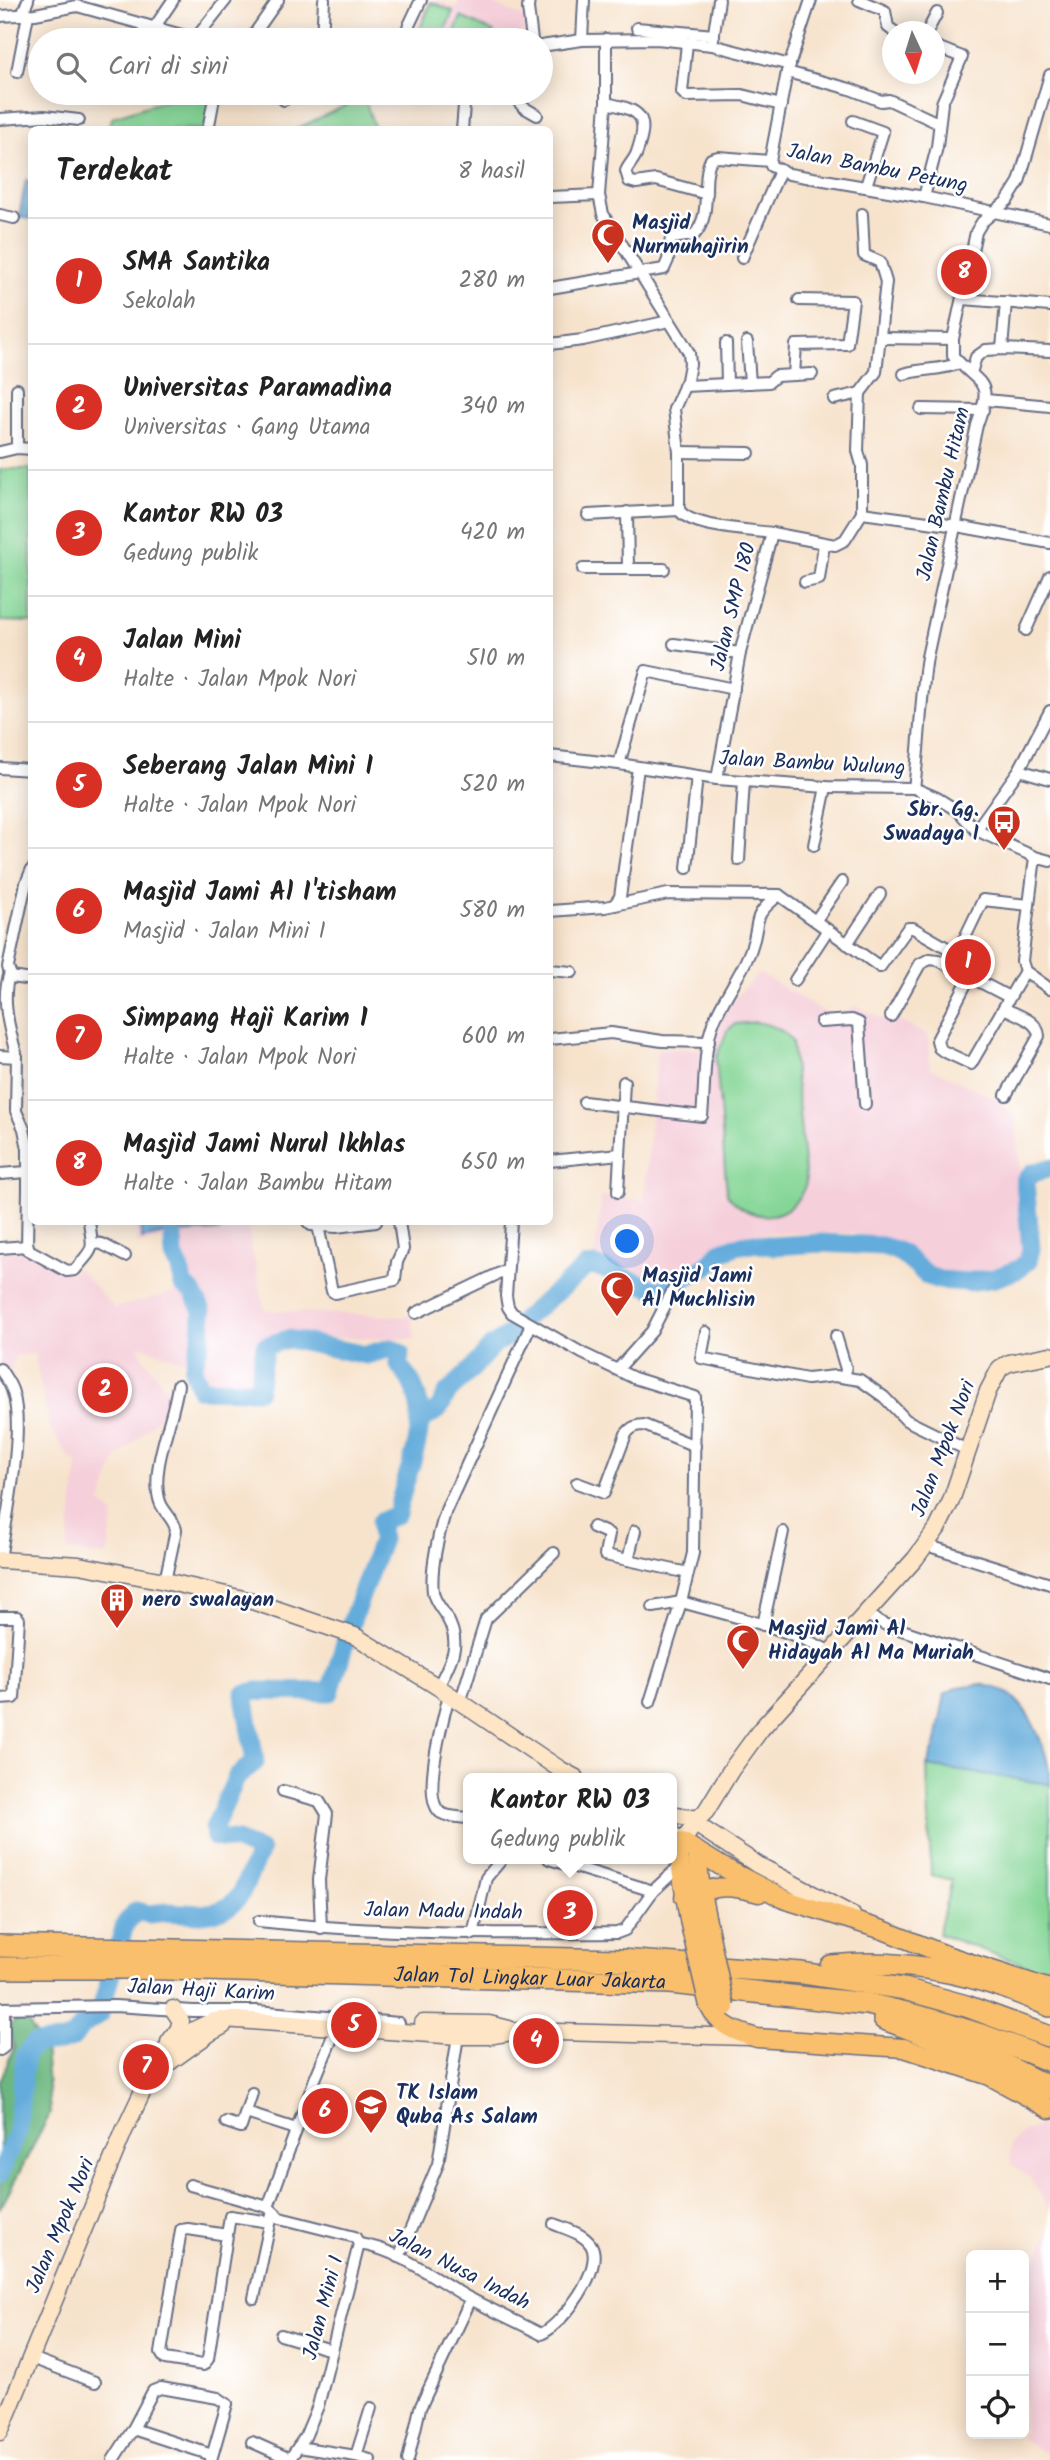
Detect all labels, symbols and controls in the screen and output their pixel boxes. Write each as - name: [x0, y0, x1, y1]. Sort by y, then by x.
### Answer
- north arrow: [882, 21, 945, 84]
- search box: [28, 28, 553, 105]
- text: Cari di sini: [108, 46, 228, 88]
- icon: search: [52, 48, 90, 86]
- street label: Jalan Bambu Petung: [784, 135, 970, 203]
- text: Terdekat: [56, 148, 172, 196]
- text: 8 hasil: [458, 154, 525, 190]
- place label: Masjid Nurmuhajirin: [632, 207, 749, 264]
- mosque icon: Masjid Nurmuhajirin: [589, 216, 627, 265]
- text: SMA Santika: [123, 242, 270, 284]
- pin: 8: [941, 246, 987, 298]
- text: 1: [76, 263, 82, 299]
- text: 280 m: [459, 263, 525, 299]
- text: Sekolah: [123, 284, 196, 320]
- text: Universitas Paramadina: [123, 368, 392, 410]
- text: 2: [72, 389, 86, 425]
- text: 340 m: [460, 389, 525, 425]
- street label: Jalan Bambu Hitam: [908, 404, 980, 584]
- text: Universitas · Gang Utama: [123, 410, 371, 446]
- text: Kantor RW 03: [123, 494, 283, 536]
- text: 3: [73, 515, 85, 551]
- text: 420 m: [460, 515, 525, 551]
- text: Gedung publik: [123, 536, 258, 572]
- street label: Jalan SMP 180: [702, 539, 766, 675]
- text: Jalan Mini: [123, 620, 241, 662]
- text: 4: [73, 641, 85, 677]
- text: 510 m: [466, 641, 525, 677]
- text: Halte · Jalan Mpok Nori: [123, 662, 356, 698]
- street label: Jalan Bambu Wulung: [718, 743, 906, 785]
- text: Seberang Jalan Mini I: [123, 746, 373, 788]
- text: 5: [73, 767, 85, 803]
- text: 520 m: [460, 767, 525, 803]
- text: Halte · Jalan Mpok Nori: [123, 788, 356, 824]
- place label: Sbr. Gg. Swadaya I: [884, 794, 979, 851]
- bus stop icon: Sbr. Gg. Swadaya I: [985, 803, 1023, 852]
- text: Masjid Jami Al I'tisham: [123, 872, 396, 914]
- text: 6: [73, 893, 85, 929]
- text: 580 m: [460, 893, 525, 929]
- text: Masjid · Jalan Mini I: [123, 914, 326, 950]
- pin: 1: [945, 936, 991, 988]
- text: Simpang Haji Karim 1: [123, 998, 368, 1040]
- text: 7: [74, 1019, 84, 1055]
- text: 600 m: [462, 1019, 525, 1055]
- text: Halte · Jalan Mpok Nori: [123, 1040, 356, 1076]
- text: Masjid Jami Nurul Ikhlas: [123, 1124, 405, 1166]
- text: 8: [72, 1145, 86, 1181]
- text: 650 m: [461, 1145, 525, 1181]
- text: Halte · Jalan Bambu Hitam: [123, 1166, 392, 1202]
- your location: [610, 1224, 644, 1258]
- place label: Masjid Jami Al Muchlisin: [642, 1260, 755, 1317]
- mosque icon: Masjid Jami Al Muchlisin: [598, 1269, 636, 1318]
- pin: 2: [82, 1364, 128, 1416]
- street label: Jalan Mpok Nori: [903, 1375, 986, 1522]
- building icon: nero swalayan: [98, 1581, 136, 1630]
- place label: nero swalayan: [142, 1584, 274, 1617]
- place label: Masjid Jami Al Hidayah Al Ma Muriah: [768, 1613, 974, 1670]
- mosque icon: Masjid Jami Al Hidayah Al Ma Muriah: [724, 1622, 762, 1671]
- popup: [463, 1773, 677, 1864]
- text: Kantor RW 03: [490, 1780, 650, 1822]
- text: Gedung publik: [490, 1822, 625, 1858]
- pin: 3: [547, 1887, 593, 1939]
- street label: Jalan Madu Indah: [363, 1894, 523, 1930]
- street label: Jalan Tol Lingkar Luar Jakarta: [393, 1959, 667, 1999]
- street label: Jalan Haji Karim: [126, 1971, 276, 2011]
- pin: 5: [331, 1999, 377, 2051]
- pin: 4: [513, 2015, 559, 2067]
- pin: 7: [123, 2041, 169, 2093]
- place label: TK Islam Quba As Salam: [396, 2077, 538, 2134]
- pin: 6: [302, 2085, 348, 2137]
- school or university icon: TK Islam Quba As Salam: [352, 2086, 390, 2135]
- street label: Jalan Mpok Nori: [18, 2152, 105, 2299]
- street label: Jalan Nusa Indah: [382, 2220, 536, 2320]
- map controls: [966, 2250, 1029, 2439]
- button: +: [966, 2250, 1029, 2313]
- street label: Jalan Mini I: [294, 2252, 354, 2364]
- button: −: [966, 2313, 1029, 2376]
- button: locate: [966, 2376, 1029, 2439]

